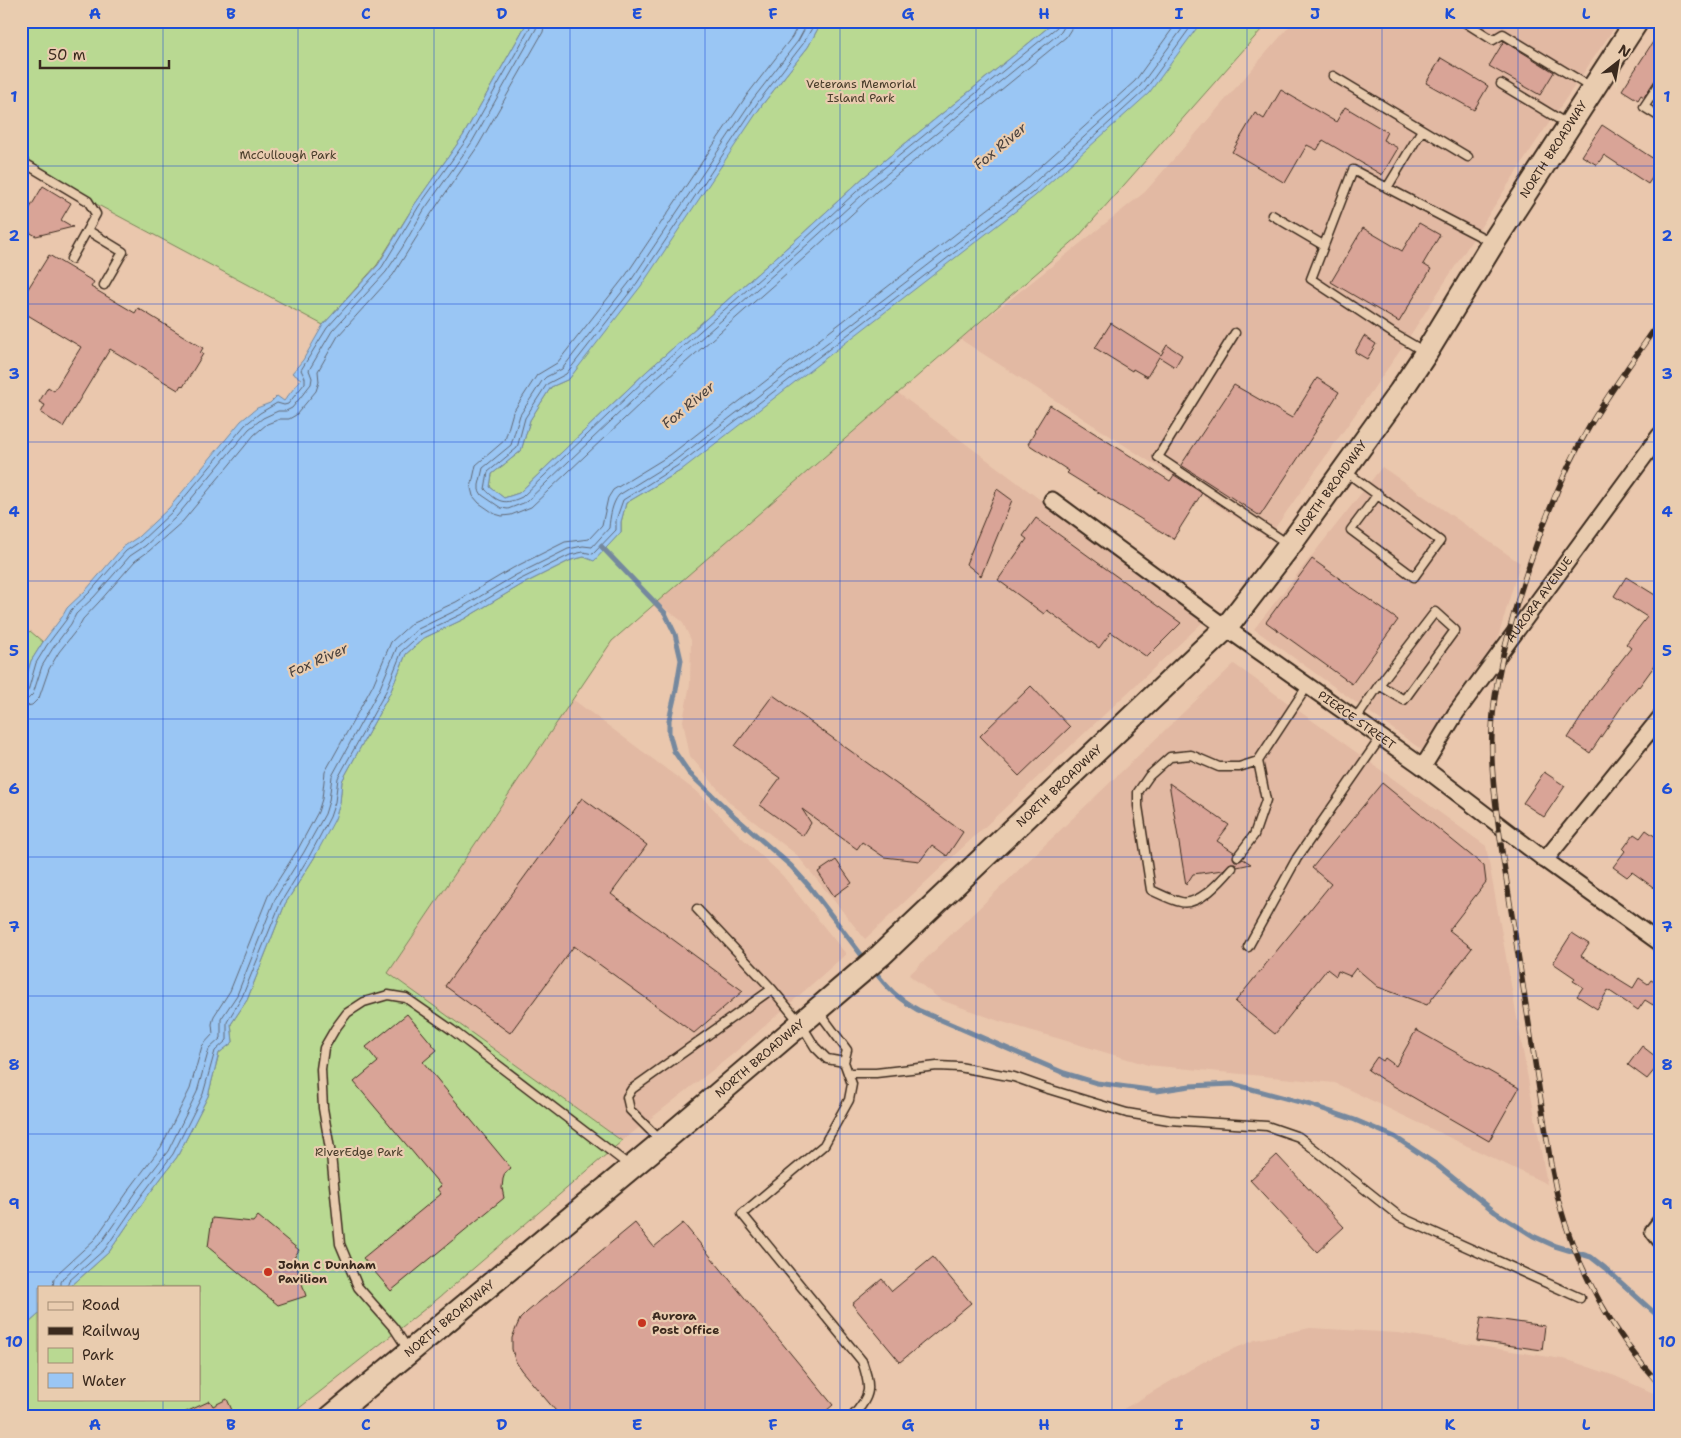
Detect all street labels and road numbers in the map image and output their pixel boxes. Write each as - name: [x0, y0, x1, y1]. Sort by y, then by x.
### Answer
- street label: NORTH BROADWAY: [1516, 97, 1592, 201]
- street label: NORTH BROADWAY: [1292, 437, 1371, 538]
- street label: AURORA AVENUE: [1502, 553, 1576, 646]
- street label: PIERCE STREET: [1315, 687, 1399, 754]
- street label: NORTH BROADWAY: [1013, 741, 1106, 831]
- street label: NORTH BROADWAY: [712, 1015, 809, 1101]
- street label: NORTH BROADWAY: [401, 1276, 499, 1361]

